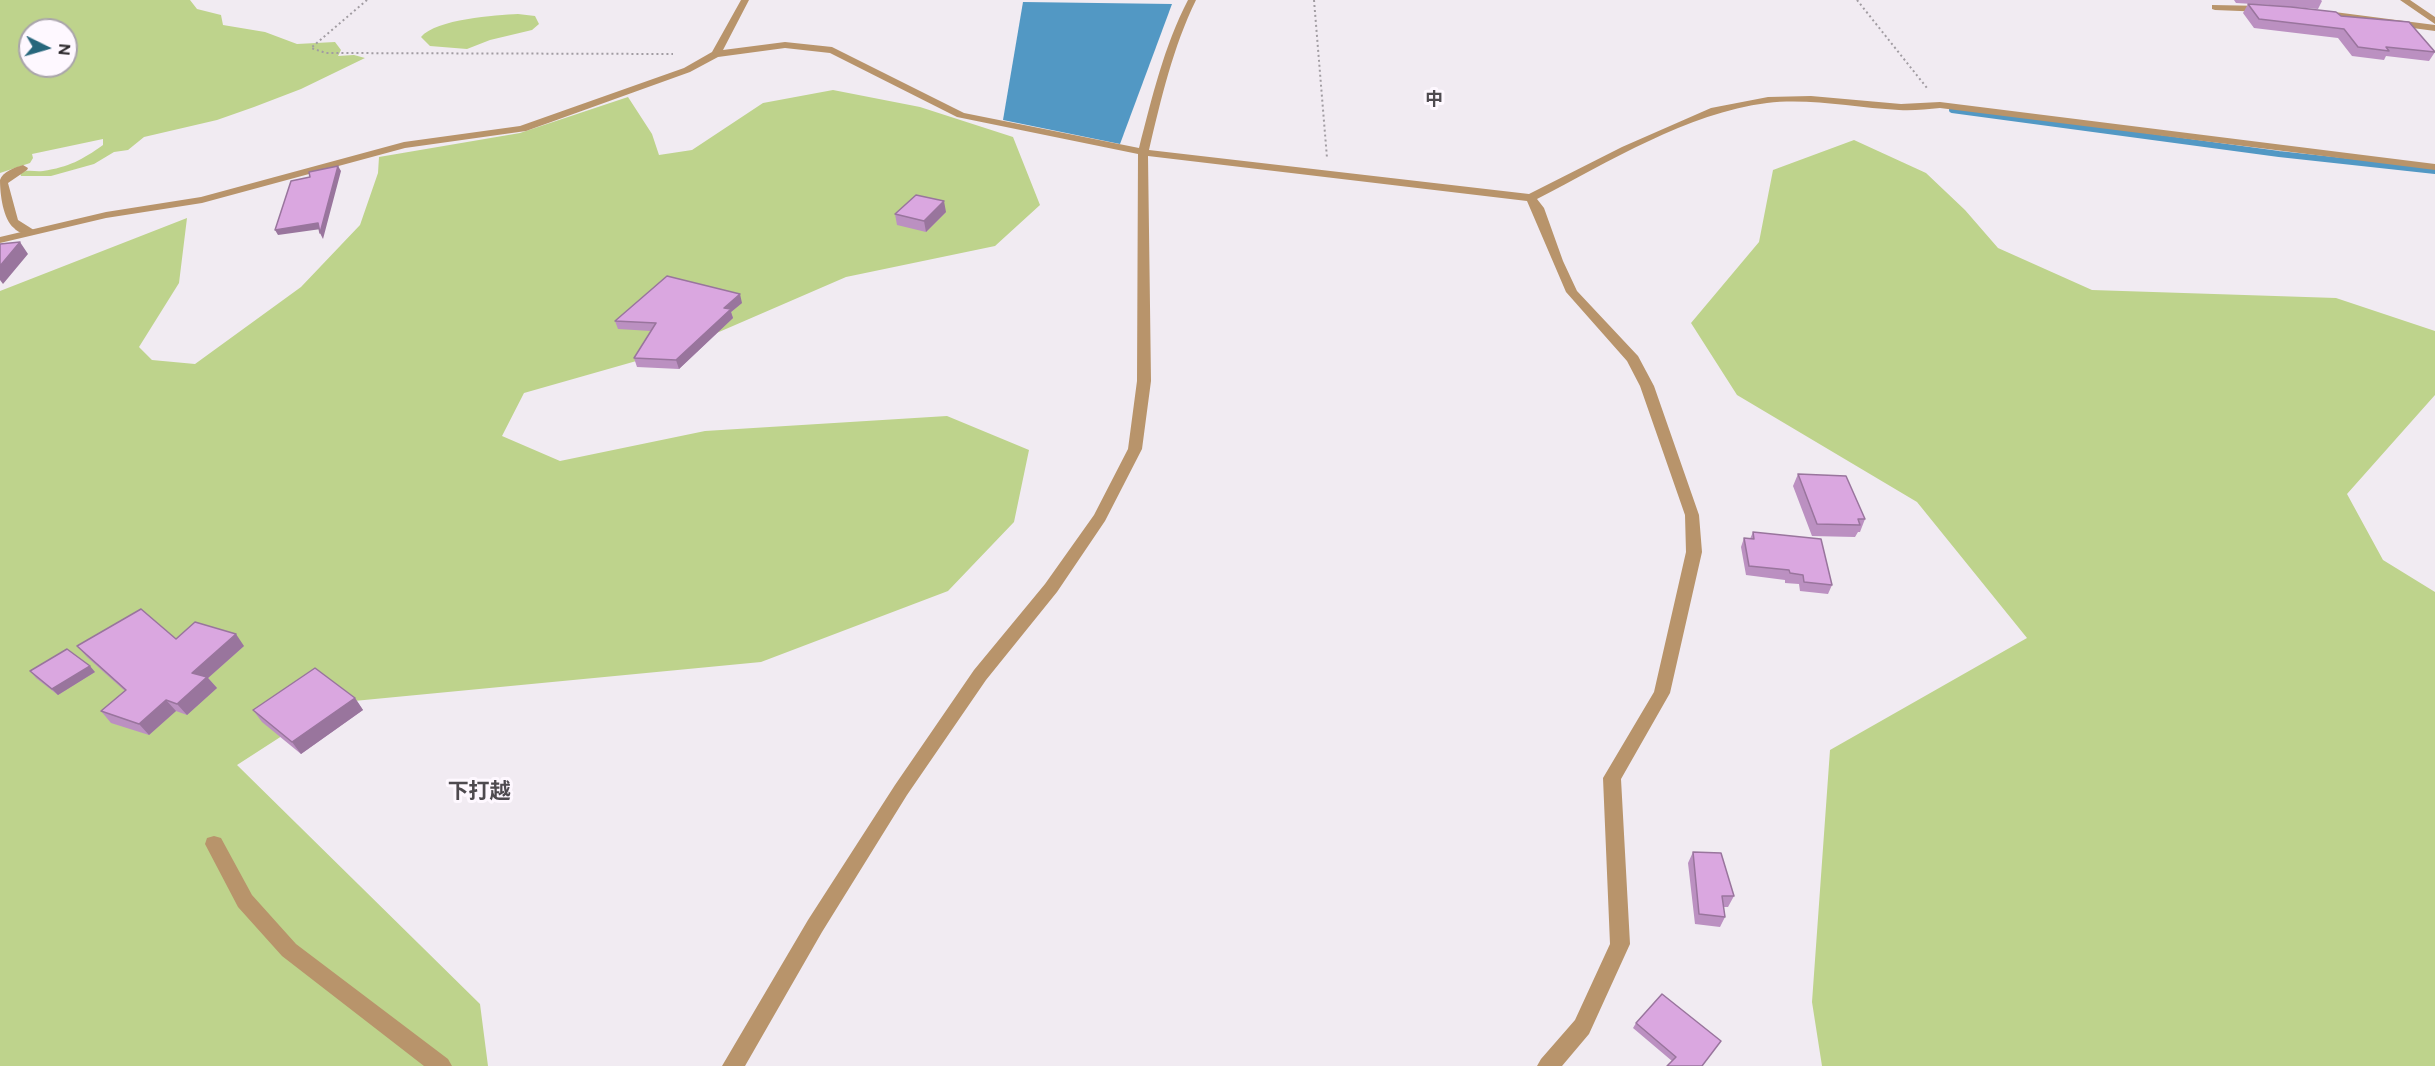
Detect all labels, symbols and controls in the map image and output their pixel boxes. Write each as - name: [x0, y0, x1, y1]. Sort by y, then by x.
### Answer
- north arrow: [18, 18, 78, 78]
- text: N: [53, 43, 75, 56]
- district label: 中: [1425, 89, 1443, 111]
- district label: 下打越: [448, 779, 510, 805]

